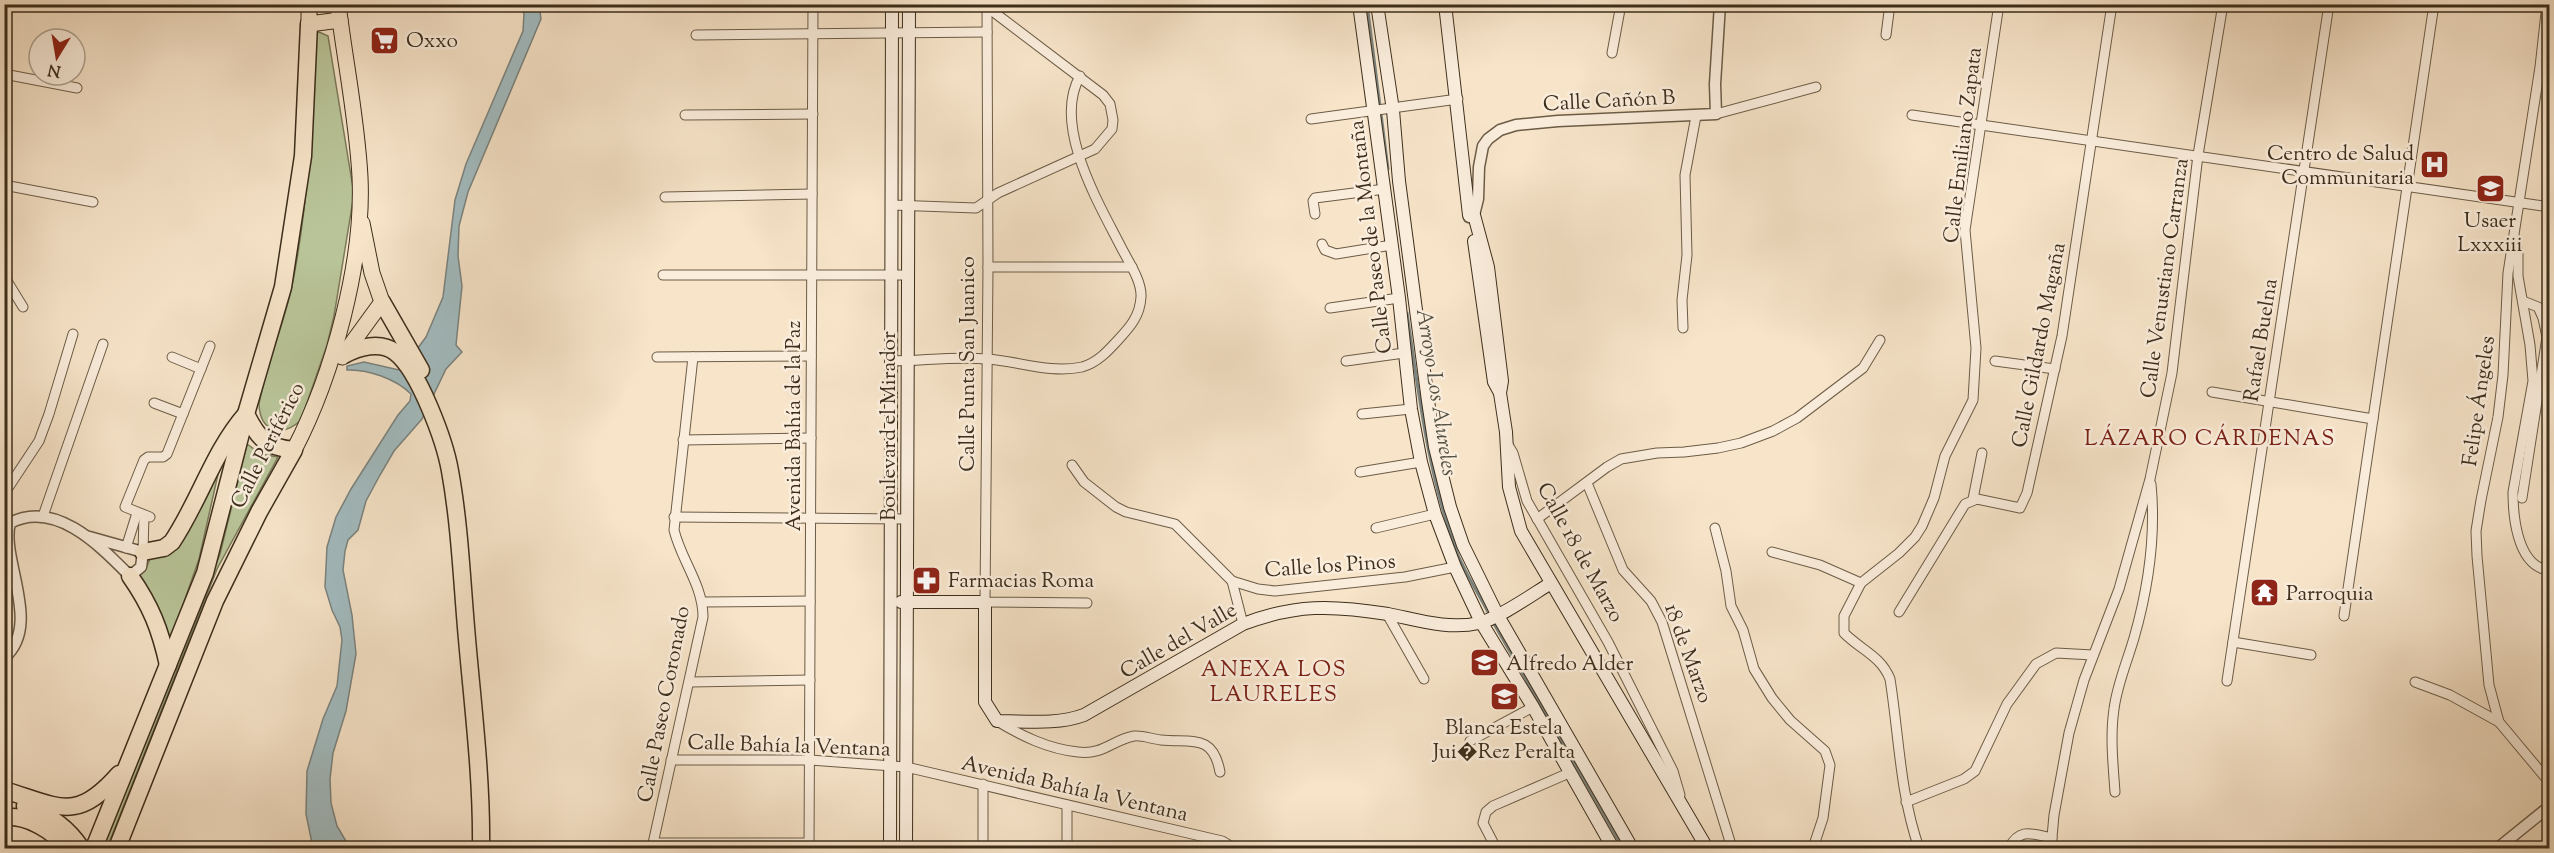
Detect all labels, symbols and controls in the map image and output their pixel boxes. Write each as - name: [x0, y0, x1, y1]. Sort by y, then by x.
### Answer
- supermarket icon: Oxxo: [369, 24, 401, 56]
- north arrow: [27, 27, 87, 87]
- place label: Oxxo: [406, 27, 458, 57]
- street label: Calle Emiliano Zapata: [1937, 45, 1991, 245]
- text: N: [46, 57, 63, 82]
- street label: Calle Cañón B: [1542, 84, 1676, 120]
- street label: Calle Paseo de la Montaña: [1343, 118, 1401, 355]
- place label: Centro de Salud Communitaria: [2267, 140, 2414, 194]
- hospital icon: Centro de Salud Communitaria: [2419, 149, 2451, 181]
- street label: Calle Venustiano Carranza: [2134, 156, 2198, 400]
- school or university icon: Usaer Lxxxiii: [2474, 173, 2506, 205]
- place label: Usaer Lxxxiii: [2457, 207, 2523, 261]
- street label: Calle Gildardo Magaña: [2005, 240, 2075, 450]
- street label: Calle Punta San Juanico: [954, 256, 984, 472]
- street label: Rafael Buelna: [2237, 276, 2287, 404]
- water label: Arroyo Los Alureles: [1406, 306, 1464, 479]
- street label: Avenida Bahía de la Paz: [780, 321, 810, 531]
- street label: Boulevard el Mirador: [875, 331, 905, 521]
- street label: Felipe Ángeles: [2456, 334, 2504, 468]
- street label: Calle Periférico: [224, 378, 313, 514]
- district label: LÁZARO CÁRDENAS: [2084, 423, 2336, 456]
- street label: Calle 18 de Marzo: [1528, 477, 1630, 629]
- street label: Calle los Pinos: [1264, 547, 1397, 587]
- pharmacy icon: Farmacias Roma: [911, 564, 943, 596]
- place label: Farmacias Roma: [948, 567, 1095, 597]
- temple icon: Parroquia: [2249, 577, 2281, 609]
- place label: Parroquia: [2286, 580, 2374, 610]
- street label: Calle del Valle: [1115, 596, 1243, 687]
- street label: 18 de Marzo: [1655, 600, 1719, 708]
- street label: Calle Paseo Coronado: [631, 604, 699, 805]
- school or university icon: Alfredo Alder: [1469, 647, 1501, 679]
- place label: Alfredo Alder: [1506, 650, 1634, 680]
- district label: ANEXA LOS LAURELES: [1201, 655, 1347, 712]
- school or university icon: Blanca Estela Jui�Rez Peralta: [1488, 680, 1520, 712]
- place label: Blanca Estela Jui�Rez Peralta: [1432, 714, 1576, 768]
- street label: Calle Bahía la Ventana: [687, 728, 891, 766]
- street label: Avenida Bahía la Ventana: [958, 749, 1191, 831]

